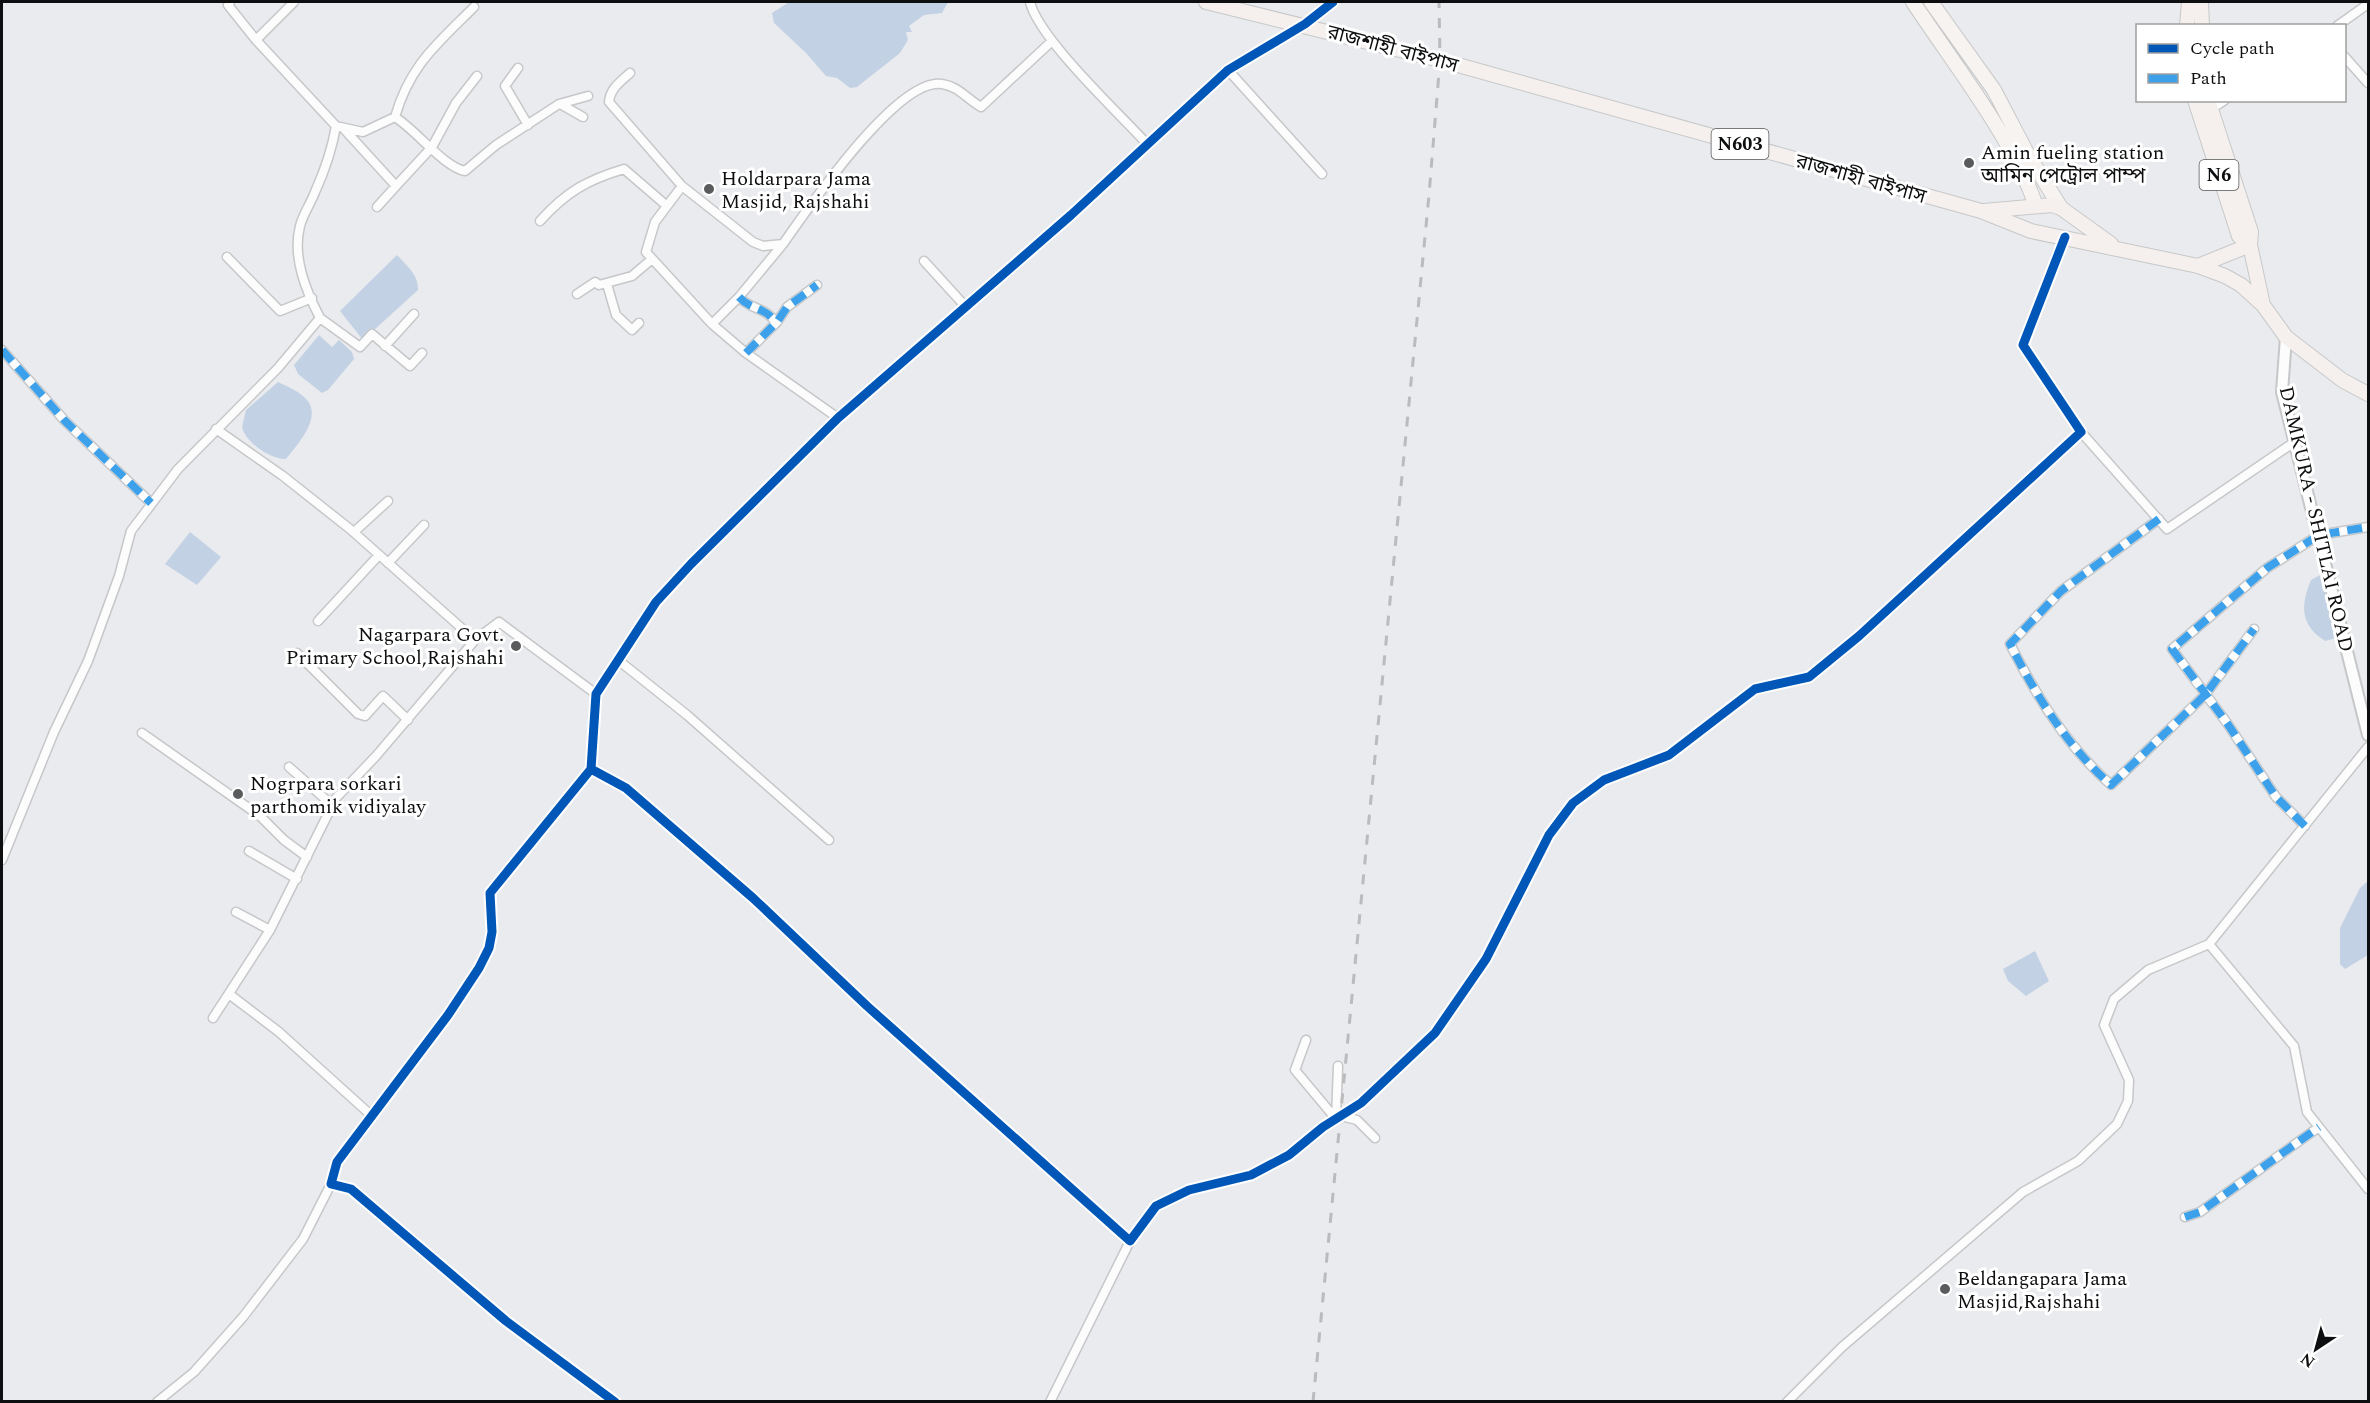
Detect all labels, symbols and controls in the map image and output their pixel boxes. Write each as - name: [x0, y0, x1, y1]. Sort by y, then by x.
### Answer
- street label: রাজশাহী বাইপাস: [1323, 17, 1462, 81]
- legend: [2136, 24, 2346, 102]
- text: Cycle path: [2190, 35, 2275, 62]
- text: Path: [2190, 65, 2227, 92]
- road number: N603: [1712, 129, 1768, 159]
- place label: Amin fueling station আমিন পেট্রোল পাম্প: [1980, 138, 2164, 191]
- street label: রাজশাহী বাইপাস: [1791, 146, 1930, 212]
- marker: Amin fueling station আমিন পেট্রোল পাম্প: [1962, 156, 1976, 170]
- road number: N6: [2200, 160, 2238, 190]
- place label: Holdarpara Jama Masjid, Rajshahi: [721, 164, 871, 217]
- marker: Holdarpara Jama Masjid, Rajshahi: [702, 182, 716, 196]
- street label: DAMKURA - SHITLAI ROAD: [2271, 383, 2361, 655]
- place label: Nagarpara Govt. Primary School,Rajshahi: [286, 620, 504, 673]
- marker: Nagarpara Govt. Primary School,Rajshahi: [509, 639, 523, 653]
- place label: Nogrpara sorkari parthomik vidiyalay: [250, 769, 427, 822]
- marker: Nogrpara sorkari parthomik vidiyalay: [231, 787, 245, 801]
- place label: Beldangapara Jama Masjid,Rajshahi: [1957, 1264, 2127, 1317]
- marker: Beldangapara Jama Masjid,Rajshahi: [1938, 1282, 1952, 1296]
- north arrow: [2286, 1319, 2346, 1379]
- text: N: [2295, 1347, 2320, 1374]

